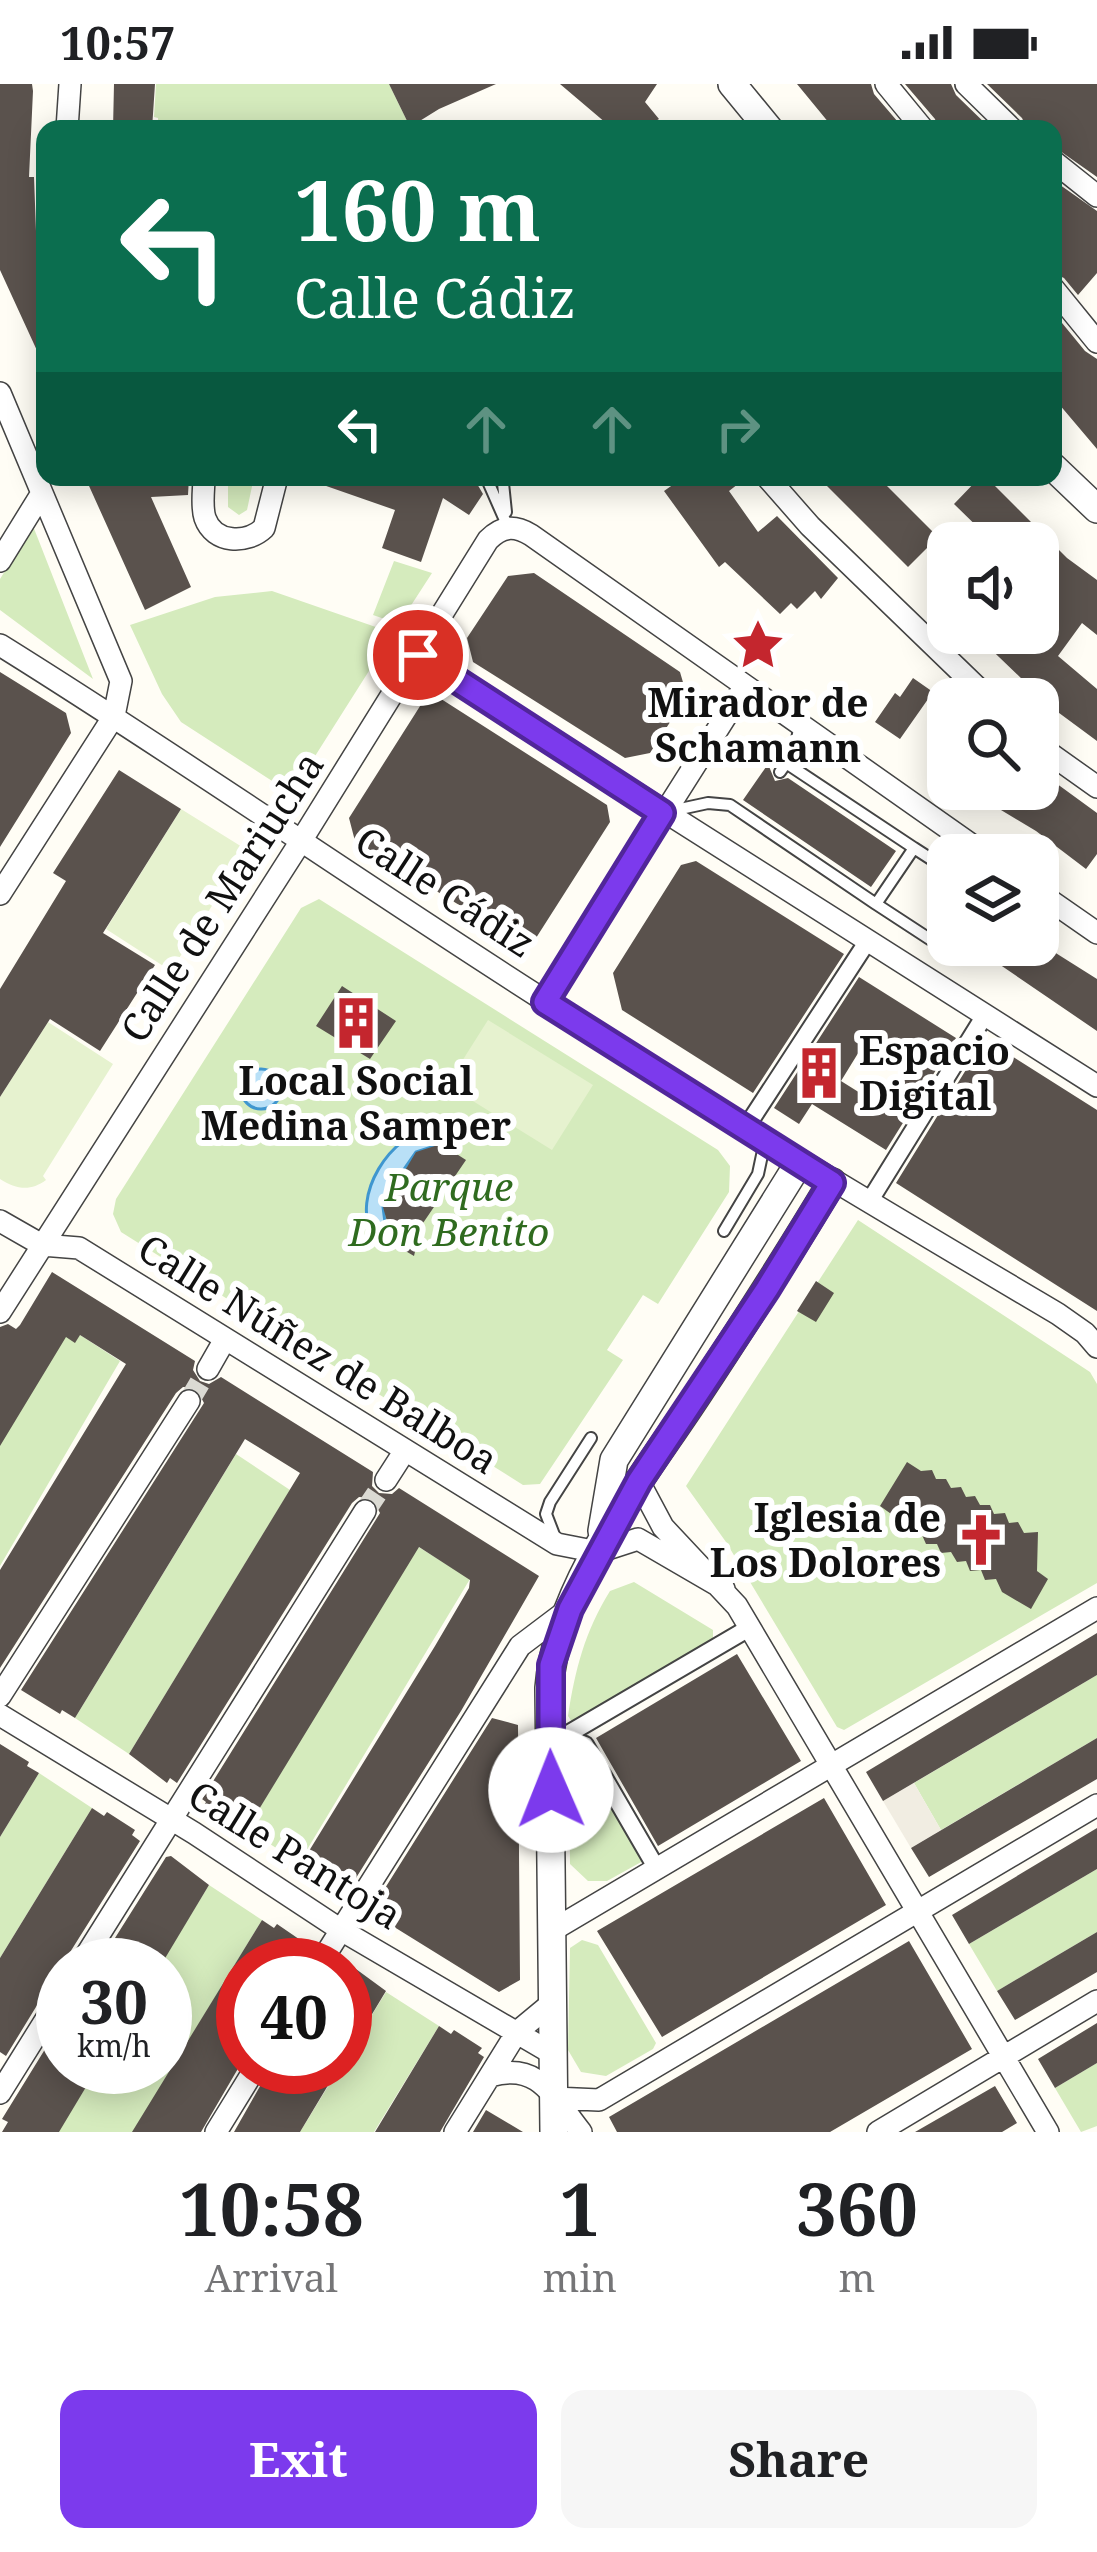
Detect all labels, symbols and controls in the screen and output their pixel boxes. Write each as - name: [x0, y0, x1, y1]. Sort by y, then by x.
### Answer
- text: 10:57: [60, 12, 175, 73]
- text: 160 m: [294, 151, 541, 266]
- icon: left: [96, 168, 252, 324]
- text: Calle Cádiz: [294, 260, 576, 334]
- icon: left: [327, 396, 393, 462]
- icon: ahead: [453, 396, 519, 462]
- icon: ahead: [579, 396, 645, 462]
- icon: right: [705, 396, 771, 462]
- map controls: [927, 522, 1059, 966]
- button: sound: [927, 522, 1059, 654]
- pin: [367, 604, 469, 706]
- place icon: Mirador de Schamann: [729, 616, 787, 674]
- icon: arrive: [385, 622, 451, 688]
- place label: Mirador de Schamann: [647, 675, 869, 773]
- button: search: [927, 678, 1059, 810]
- street label: Calle de Mariucha: [107, 741, 334, 1052]
- street label: Calle Cádiz: [346, 813, 546, 968]
- button: layers: [927, 834, 1059, 966]
- building icon: Local Social Medina Samper: [327, 994, 385, 1052]
- place label: Espacio Digital: [859, 1023, 1010, 1121]
- building icon: Espacio Digital: [790, 1044, 848, 1102]
- place label: Local Social Medina Samper: [201, 1053, 511, 1151]
- park label: Parque Don Benito: [348, 1159, 549, 1257]
- street label: Calle Núñez de Balboa: [129, 1220, 509, 1485]
- place label: Iglesia de Los Dolores: [710, 1490, 941, 1588]
- church icon: Iglesia de Los Dolores: [952, 1511, 1010, 1569]
- position arrow: [488, 1727, 614, 1853]
- street label: Calle Pantoja: [179, 1767, 412, 1940]
- speed limit sign: 40: [216, 1938, 372, 2094]
- text: 30: [80, 1960, 148, 2042]
- text: km/h: [77, 2025, 151, 2066]
- text: 10:58: [179, 2159, 364, 2257]
- text: 1: [559, 2159, 600, 2257]
- text: 360: [796, 2159, 918, 2257]
- text: Arrival: [205, 2250, 338, 2303]
- text: min: [543, 2250, 617, 2303]
- text: m: [839, 2250, 875, 2303]
- button: Exit: [60, 2390, 537, 2528]
- button: Share: [561, 2390, 1037, 2528]

